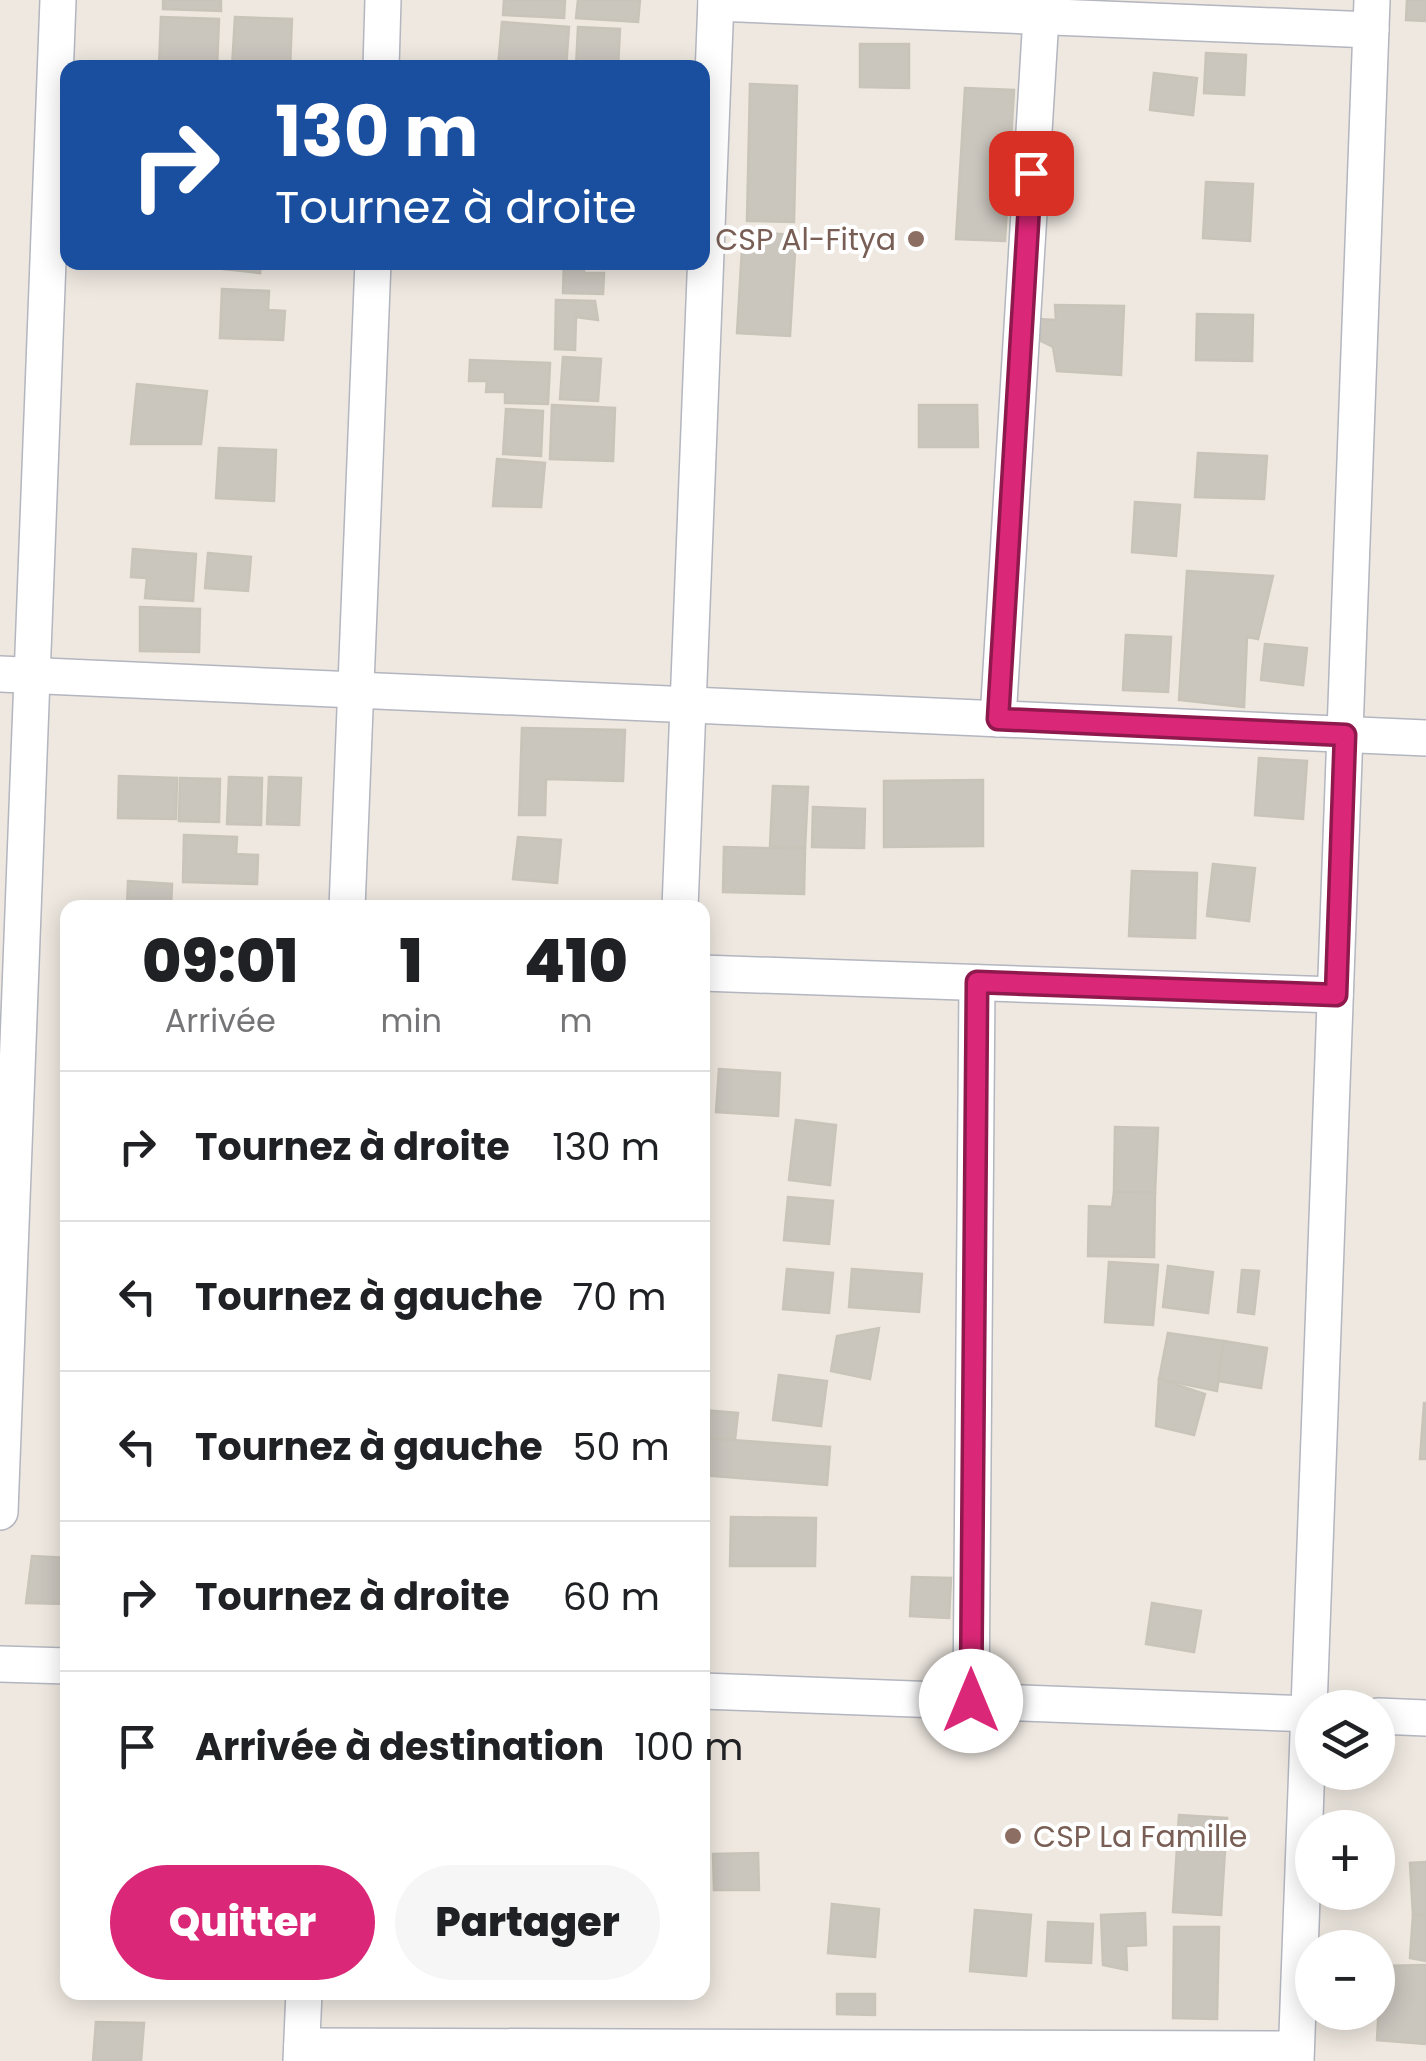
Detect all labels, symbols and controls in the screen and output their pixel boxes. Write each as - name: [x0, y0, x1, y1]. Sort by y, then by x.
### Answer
- text: 130 m: [275, 82, 478, 181]
- icon: right: [110, 100, 240, 230]
- pin: [989, 131, 1074, 216]
- icon: arrive: [1004, 146, 1059, 201]
- text: Tournez à droite: [275, 176, 637, 239]
- place label: CSP Al-Fitya: [715, 218, 896, 261]
- marker: CSP Al-Fitya: [905, 228, 927, 250]
- text: 09:01: [142, 919, 299, 1003]
- text: 1: [400, 919, 423, 1003]
- text: 410: [524, 919, 628, 1003]
- text: Arrivée: [165, 998, 276, 1043]
- text: min: [381, 998, 442, 1043]
- text: m: [559, 998, 592, 1043]
- icon: right: [110, 1119, 165, 1174]
- text: Tournez à droite: [195, 1120, 510, 1173]
- text: 130 m: [552, 1120, 660, 1173]
- icon: left: [110, 1269, 165, 1324]
- text: Tournez à gauche: [195, 1270, 543, 1323]
- text: 70 m: [573, 1270, 666, 1323]
- icon: left: [110, 1419, 165, 1474]
- text: Tournez à gauche: [195, 1420, 543, 1473]
- text: 50 m: [573, 1420, 670, 1473]
- icon: right: [110, 1569, 165, 1624]
- text: Tournez à droite: [195, 1570, 510, 1623]
- text: 60 m: [563, 1570, 660, 1623]
- position arrow: [919, 1649, 1023, 1753]
- map controls: [1295, 1690, 1395, 2030]
- button: layers: [1295, 1690, 1395, 1790]
- icon: arrive: [110, 1719, 165, 1774]
- text: Arrivée à destination: [195, 1720, 604, 1773]
- text: 100 m: [634, 1720, 743, 1773]
- button: +: [1295, 1810, 1395, 1910]
- place label: CSP La Famille: [1033, 1815, 1247, 1858]
- marker: CSP La Famille: [1002, 1825, 1024, 1847]
- button: Quitter: [110, 1865, 375, 1980]
- button: Partager: [395, 1865, 660, 1980]
- button: −: [1295, 1930, 1395, 2030]

